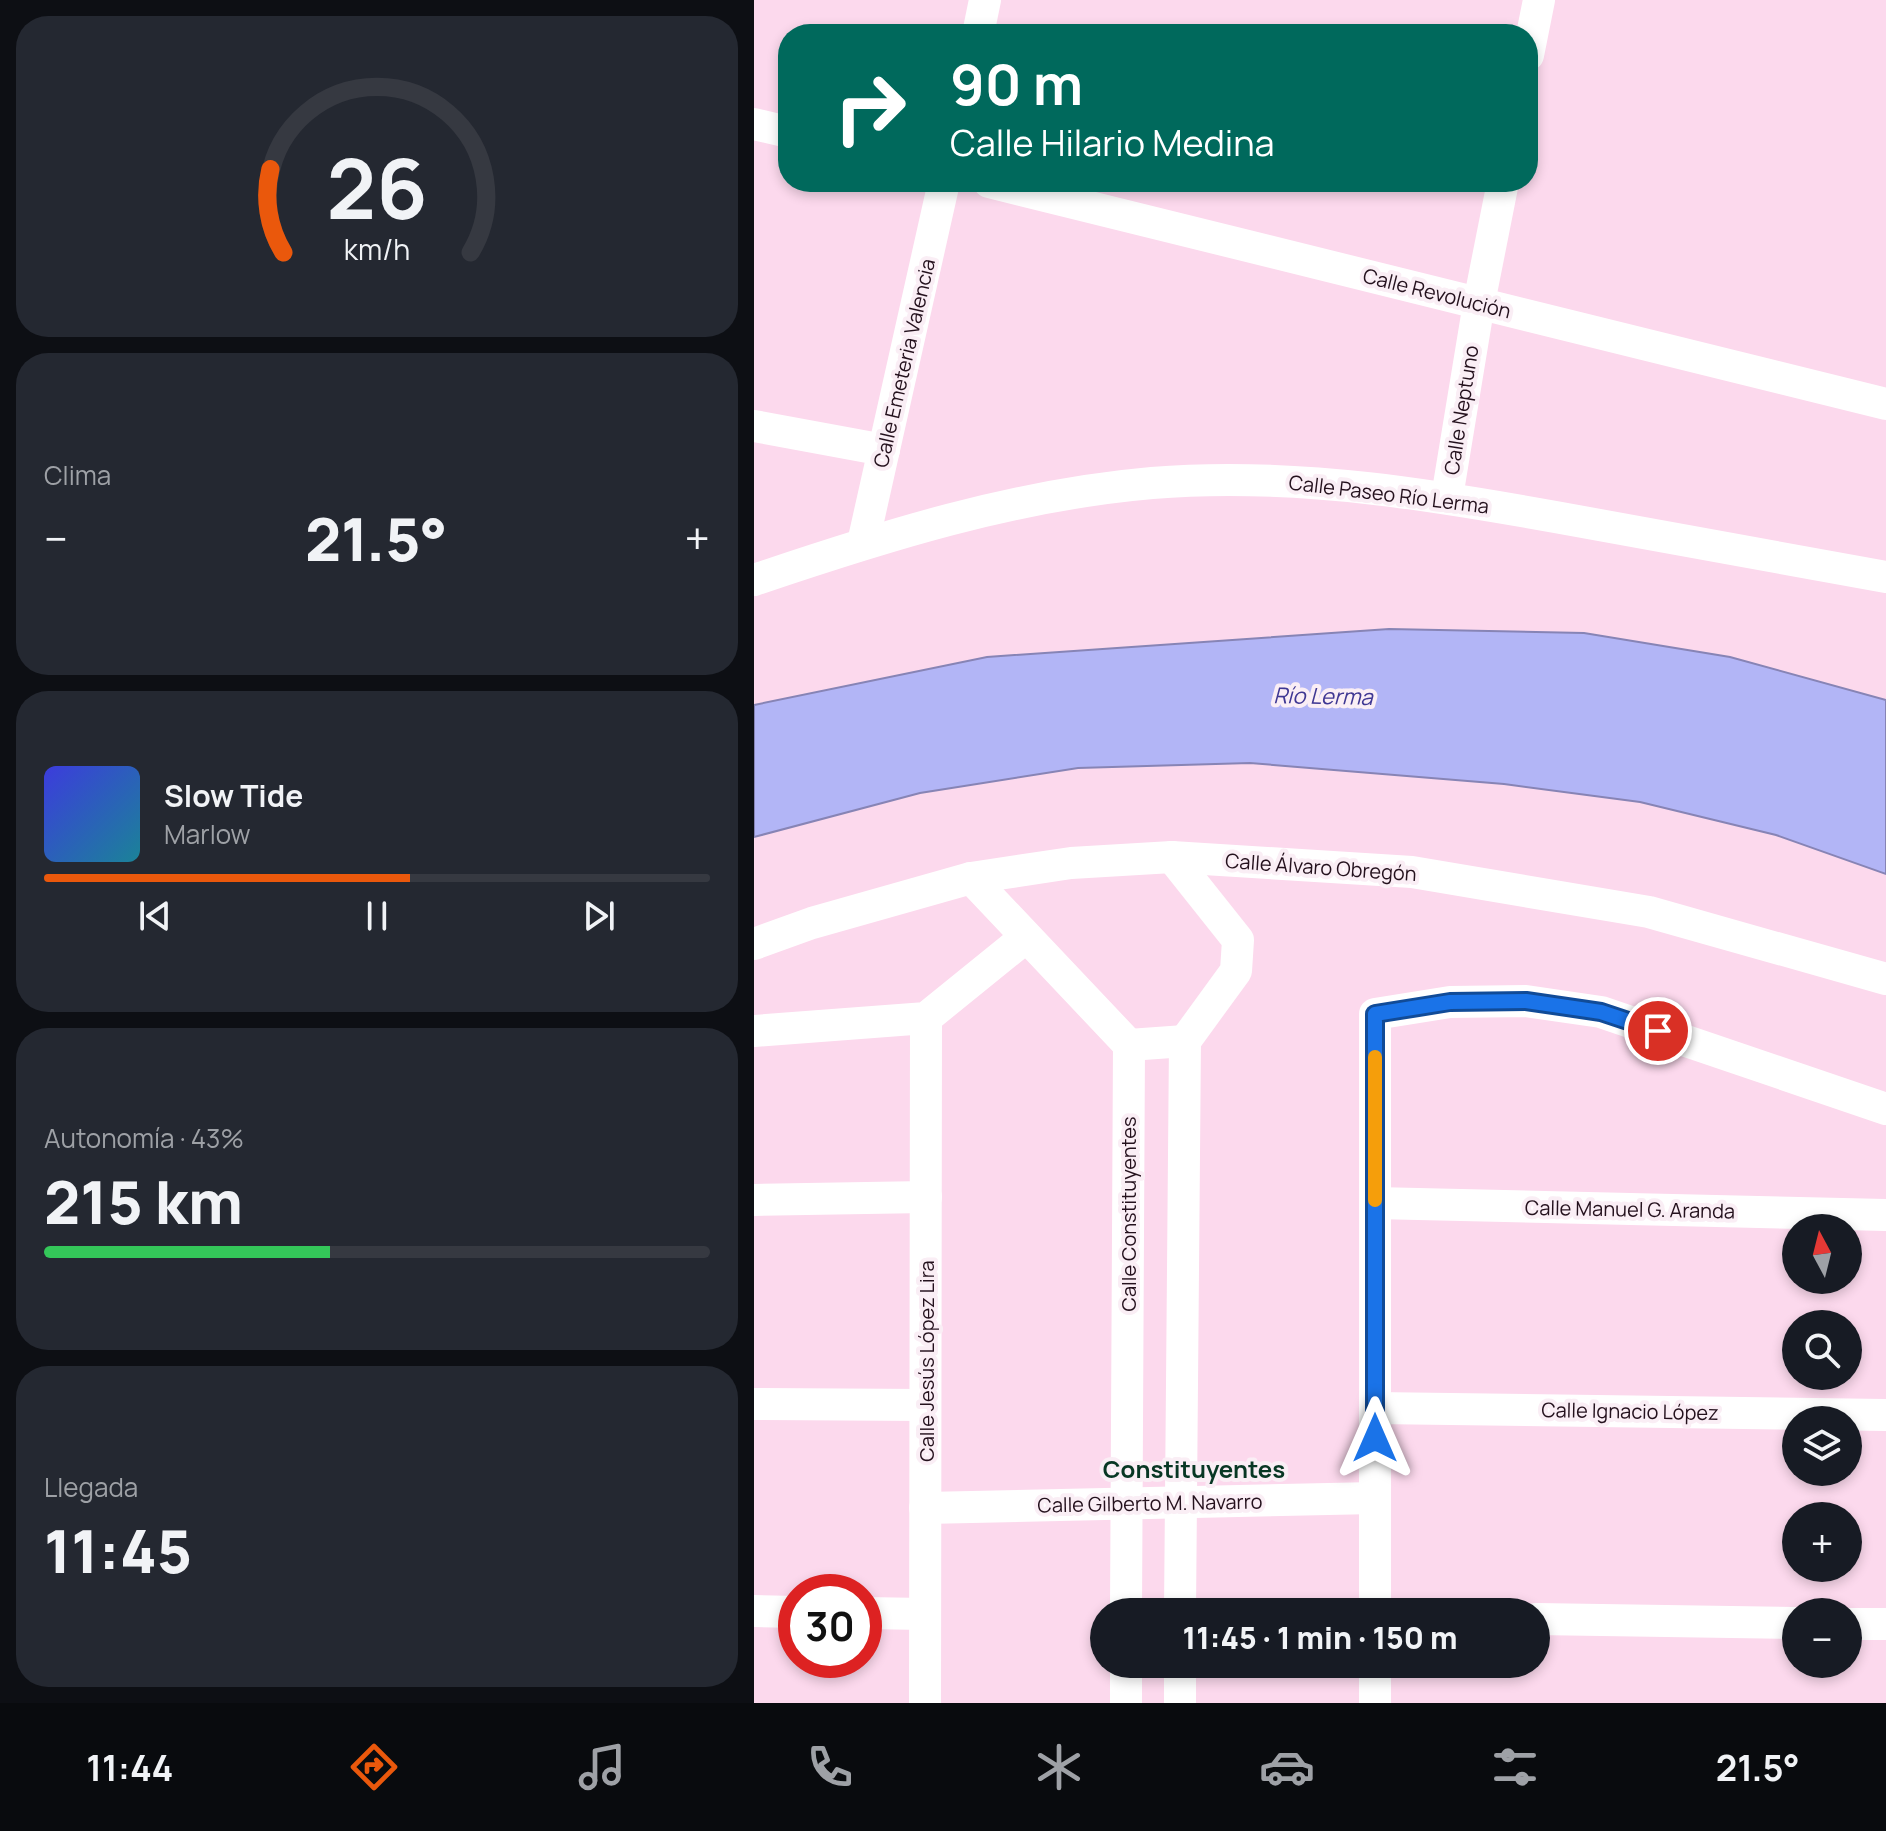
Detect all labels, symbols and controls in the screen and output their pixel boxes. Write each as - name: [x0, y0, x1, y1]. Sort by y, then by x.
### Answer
- text: 90 m: [950, 45, 1083, 122]
- icon: right: [818, 56, 922, 160]
- text: Calle Hilario Medina: [950, 118, 1275, 167]
- text: 26: [326, 129, 428, 243]
- text: km/h: [344, 230, 410, 269]
- street label: Calle Emeteria Valencia: [867, 256, 941, 470]
- street label: Calle Revolución: [1360, 262, 1514, 324]
- street label: Calle Neptuno: [1437, 343, 1485, 477]
- text: Clima: [44, 457, 111, 493]
- street label: Calle Paseo Río Lerma: [1287, 468, 1491, 520]
- text: 21.5°: [305, 497, 448, 579]
- text: −: [44, 508, 68, 568]
- text: +: [685, 508, 710, 568]
- water label: Río Lerma: [1273, 680, 1375, 712]
- text: Slow Tide: [164, 775, 303, 816]
- text: Marlow: [164, 816, 251, 852]
- street label: Calle Álvaro Obregón: [1224, 847, 1418, 887]
- icon: previous: [133, 894, 177, 938]
- icon: pause: [355, 894, 399, 938]
- icon: next: [577, 894, 621, 938]
- pin: [1624, 997, 1692, 1065]
- icon: arrive: [1636, 1009, 1680, 1053]
- street label: Calle Constituyentes: [1115, 1117, 1142, 1311]
- text: Autonomía · 43%: [44, 1120, 244, 1156]
- text: 215 km: [44, 1160, 243, 1242]
- street label: Calle Manuel G. Aranda: [1525, 1194, 1735, 1224]
- north arrow: [1782, 1214, 1862, 1294]
- map controls: [1782, 1214, 1862, 1678]
- street label: Calle Jesús López Lira: [913, 1260, 940, 1462]
- button: search: [1782, 1310, 1862, 1390]
- position arrow: [1333, 1396, 1417, 1480]
- street label: Calle Ignacio López: [1541, 1396, 1719, 1426]
- button: layers: [1782, 1406, 1862, 1486]
- district label: Constituyentes: [1103, 1452, 1285, 1485]
- text: Llegada: [44, 1469, 138, 1505]
- street label: Calle Gilberto M. Navarro: [1037, 1488, 1263, 1518]
- button: +: [1782, 1502, 1862, 1582]
- text: 11:45: [44, 1509, 192, 1591]
- speed limit sign: 30: [778, 1574, 882, 1678]
- button: −: [1782, 1598, 1862, 1678]
- text: 11:45 · 1 min · 150 m: [1183, 1617, 1457, 1658]
- icon: directions: [346, 1739, 402, 1795]
- icon: music: [574, 1739, 630, 1795]
- icon: phone: [802, 1739, 858, 1795]
- icon: climate: [1031, 1739, 1087, 1795]
- icon: car: [1259, 1739, 1315, 1795]
- icon: filters: [1487, 1739, 1543, 1795]
- text: 11:44: [86, 1743, 173, 1792]
- text: 21.5°: [1716, 1743, 1800, 1792]

